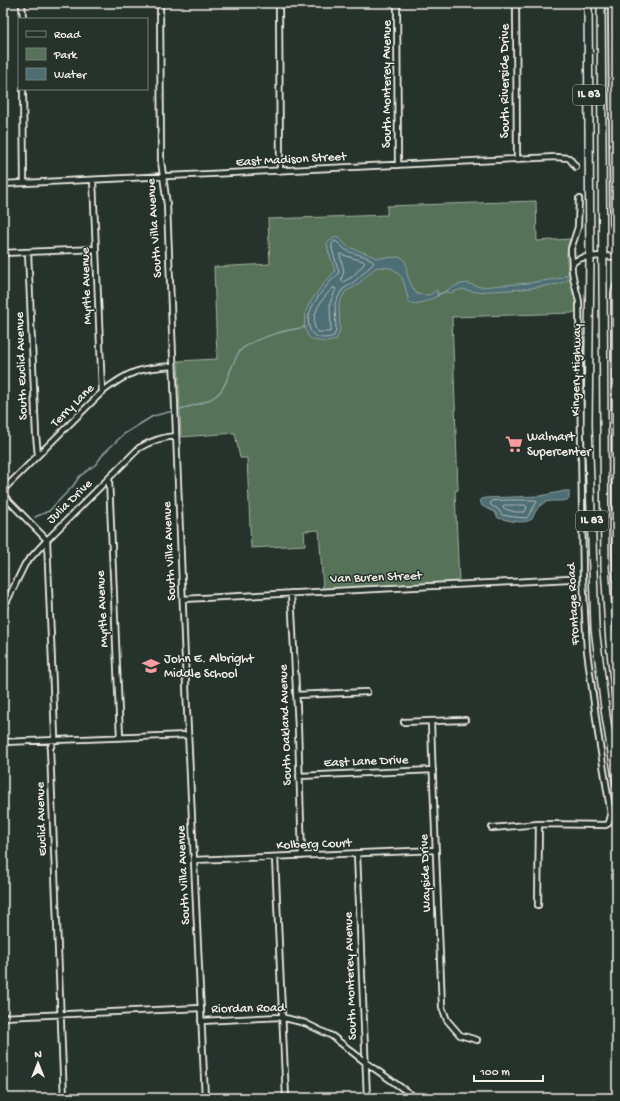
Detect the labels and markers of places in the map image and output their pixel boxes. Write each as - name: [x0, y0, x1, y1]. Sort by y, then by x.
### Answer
- place label: Walmart Supercenter: [527, 430, 592, 460]
- supermarket icon: Walmart Supercenter: [504, 434, 524, 454]
- place label: John E. Albright Middle School: [164, 652, 255, 682]
- school or university icon: John E. Albright Middle School: [141, 656, 161, 676]

